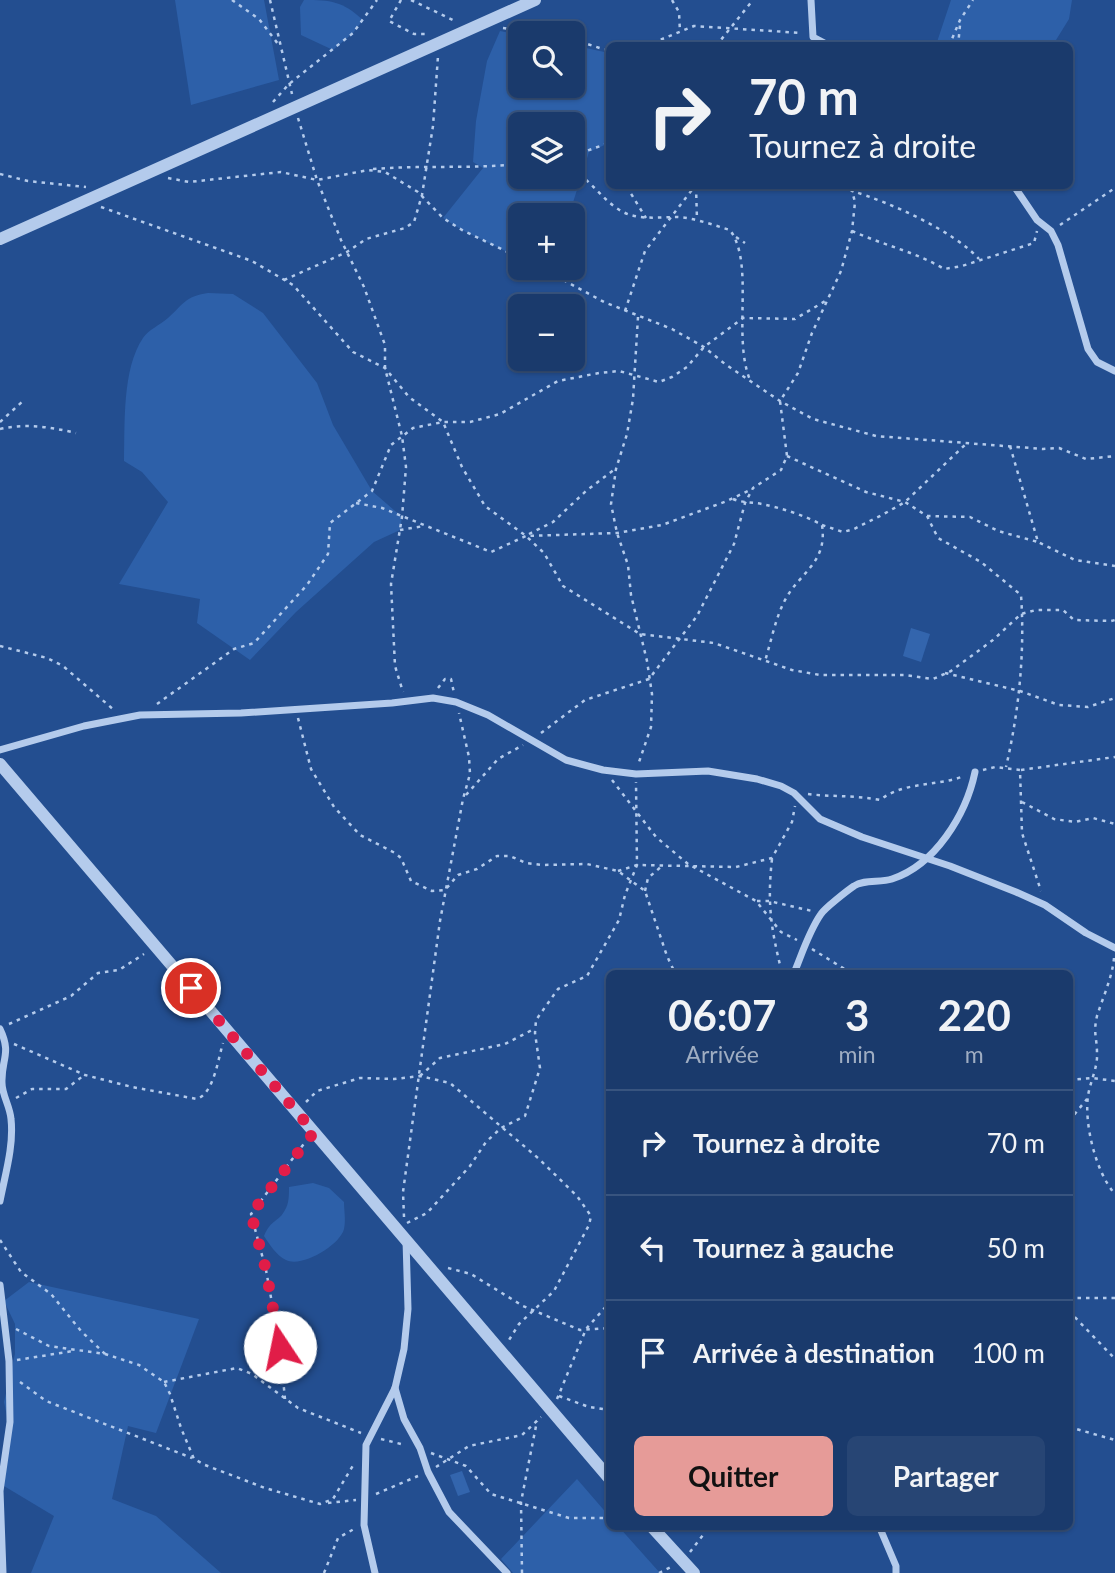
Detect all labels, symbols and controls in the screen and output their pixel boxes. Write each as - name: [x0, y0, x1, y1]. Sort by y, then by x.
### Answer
- map controls: [508, 21, 585, 371]
- button: search: [508, 21, 585, 98]
- text: 70 m: [749, 67, 859, 125]
- icon: right: [634, 70, 725, 161]
- button: layers: [508, 112, 585, 189]
- text: Tournez à droite: [749, 126, 976, 165]
- button: +: [508, 203, 585, 280]
- button: −: [508, 294, 585, 371]
- pin: [161, 958, 221, 1018]
- icon: arrive: [172, 969, 210, 1007]
- text: 06:07: [668, 990, 776, 1040]
- text: 3: [845, 990, 869, 1040]
- text: 220: [938, 990, 1011, 1040]
- text: Arrivée: [685, 1040, 759, 1068]
- text: min: [838, 1040, 876, 1068]
- text: m: [965, 1040, 984, 1068]
- icon: right: [634, 1124, 672, 1162]
- text: Tournez à droite: [693, 1127, 880, 1159]
- text: 70 m: [987, 1127, 1045, 1159]
- icon: left: [634, 1229, 672, 1267]
- text: Tournez à gauche: [693, 1232, 894, 1264]
- text: 50 m: [987, 1232, 1045, 1264]
- position arrow: [243, 1310, 317, 1384]
- icon: arrive: [634, 1334, 672, 1372]
- text: Arrivée à destination: [693, 1337, 935, 1369]
- text: 100 m: [972, 1337, 1045, 1369]
- button: Quitter: [634, 1436, 833, 1516]
- button: Partager: [847, 1436, 1045, 1516]

